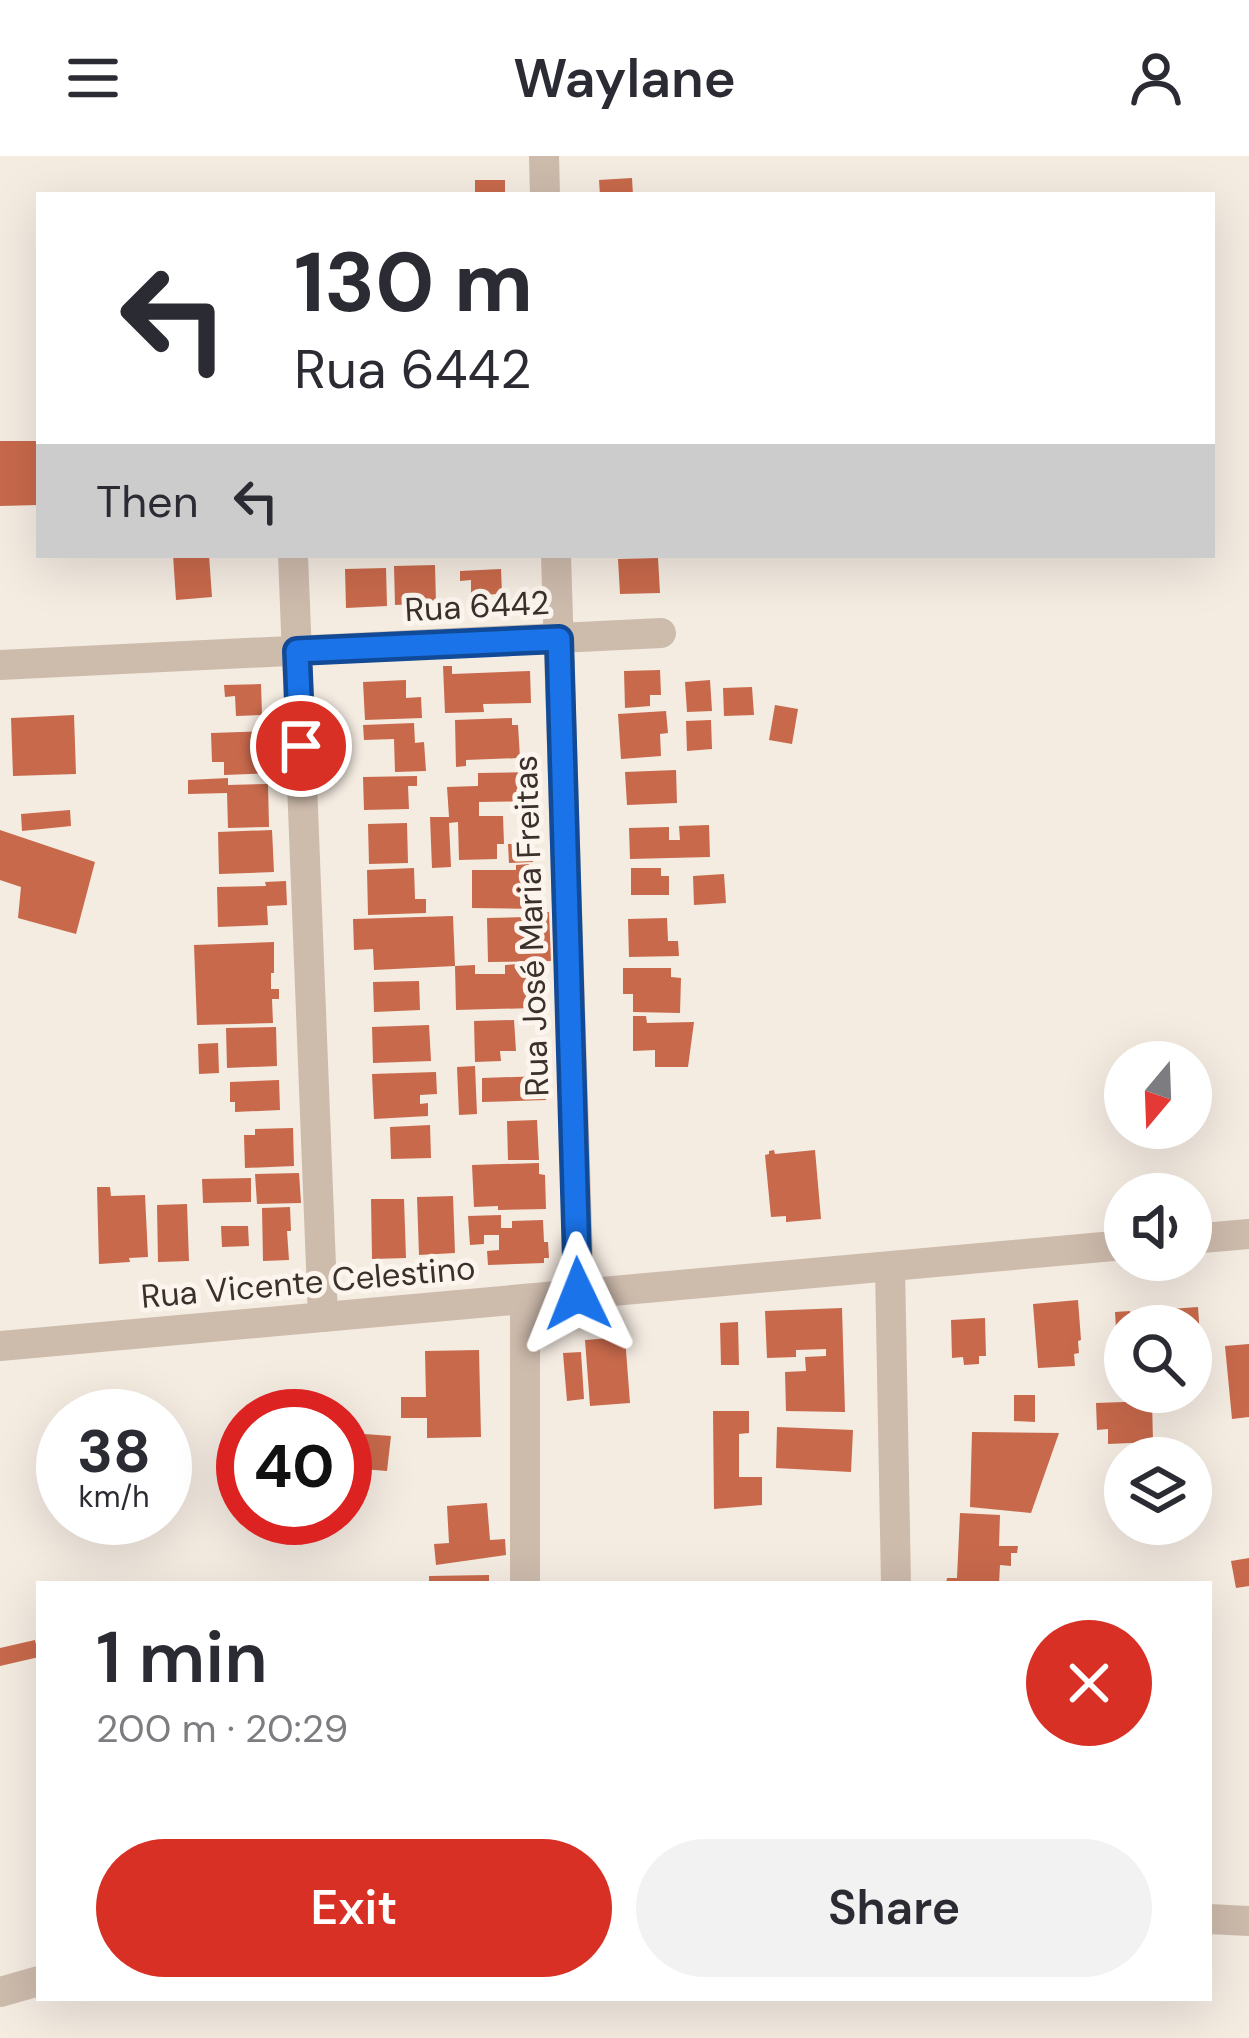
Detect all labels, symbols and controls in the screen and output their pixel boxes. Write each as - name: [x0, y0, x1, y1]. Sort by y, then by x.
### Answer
- text: Waylane: [513, 43, 736, 114]
- icon: menu: [60, 45, 126, 111]
- icon: person: [1123, 45, 1189, 111]
- text: 130 m: [294, 228, 533, 337]
- icon: left: [96, 240, 252, 396]
- text: Rua 6442: [294, 334, 531, 405]
- icon: left: [223, 468, 289, 534]
- text: Then: [96, 472, 199, 531]
- street label: Rua 6442: [403, 581, 551, 631]
- pin: [250, 695, 352, 797]
- icon: arrive: [268, 713, 334, 779]
- street label: Rua José Maria Freitas: [504, 755, 558, 1097]
- north arrow: [1104, 1041, 1212, 1149]
- map controls: [1104, 1041, 1212, 1545]
- button: sound: [1104, 1173, 1212, 1281]
- position arrow: [515, 1231, 641, 1357]
- street label: Rua Vicente Celestino: [139, 1246, 477, 1318]
- button: search: [1104, 1305, 1212, 1413]
- speed limit sign: 40: [216, 1389, 372, 1545]
- text: 38: [77, 1412, 151, 1491]
- button: layers: [1104, 1437, 1212, 1545]
- text: km/h: [79, 1477, 149, 1516]
- text: 1 min: [96, 1611, 268, 1704]
- button: close: [1026, 1620, 1152, 1746]
- text: 200 m · 20:29: [96, 1703, 348, 1754]
- button: Exit: [96, 1839, 612, 1977]
- button: Share: [636, 1839, 1152, 1977]

